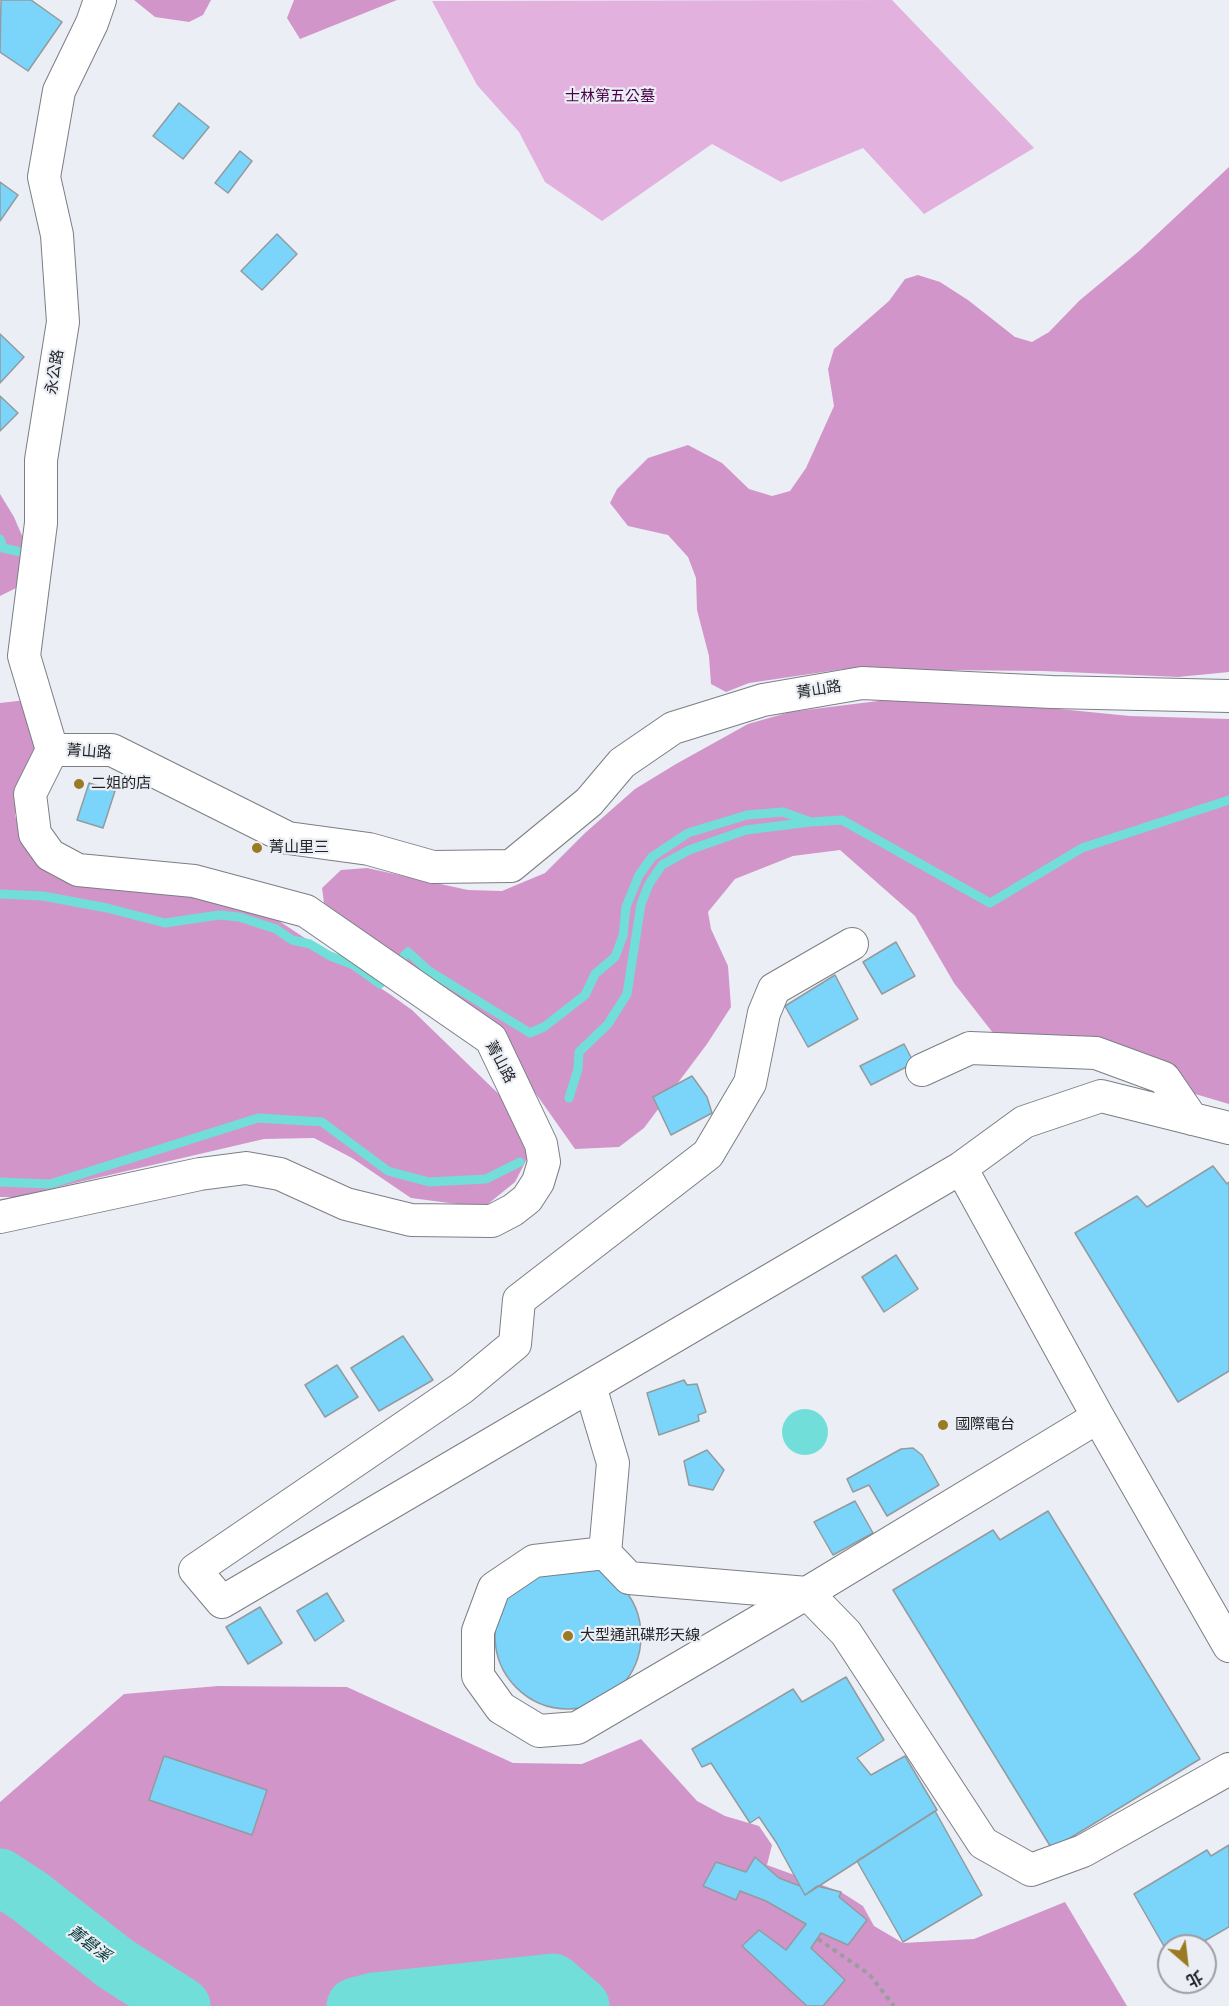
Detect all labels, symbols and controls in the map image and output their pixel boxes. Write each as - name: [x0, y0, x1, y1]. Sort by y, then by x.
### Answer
- park label: 士林第五公墓: [565, 88, 655, 106]
- street label: 永公路: [43, 348, 67, 396]
- street label: 菁山路: [795, 678, 843, 702]
- street label: 菁山路: [66, 741, 112, 763]
- place label: 二姐的店: [91, 775, 151, 793]
- marker: 二姐的店: [72, 777, 86, 791]
- place label: 菁山里三: [269, 839, 329, 857]
- marker: 菁山里三: [250, 841, 264, 855]
- street label: 菁山路: [481, 1038, 519, 1086]
- place label: 國際電台: [955, 1416, 1015, 1434]
- marker: 國際電台: [936, 1418, 950, 1432]
- place label: 大型通訊碟形天線: [580, 1627, 700, 1645]
- marker: 大型通訊碟形天線: [561, 1629, 575, 1643]
- water label: 菁礐溪: [64, 1922, 114, 1966]
- north arrow: [1157, 1934, 1217, 1994]
- text: 北: [1183, 1966, 1206, 1991]

